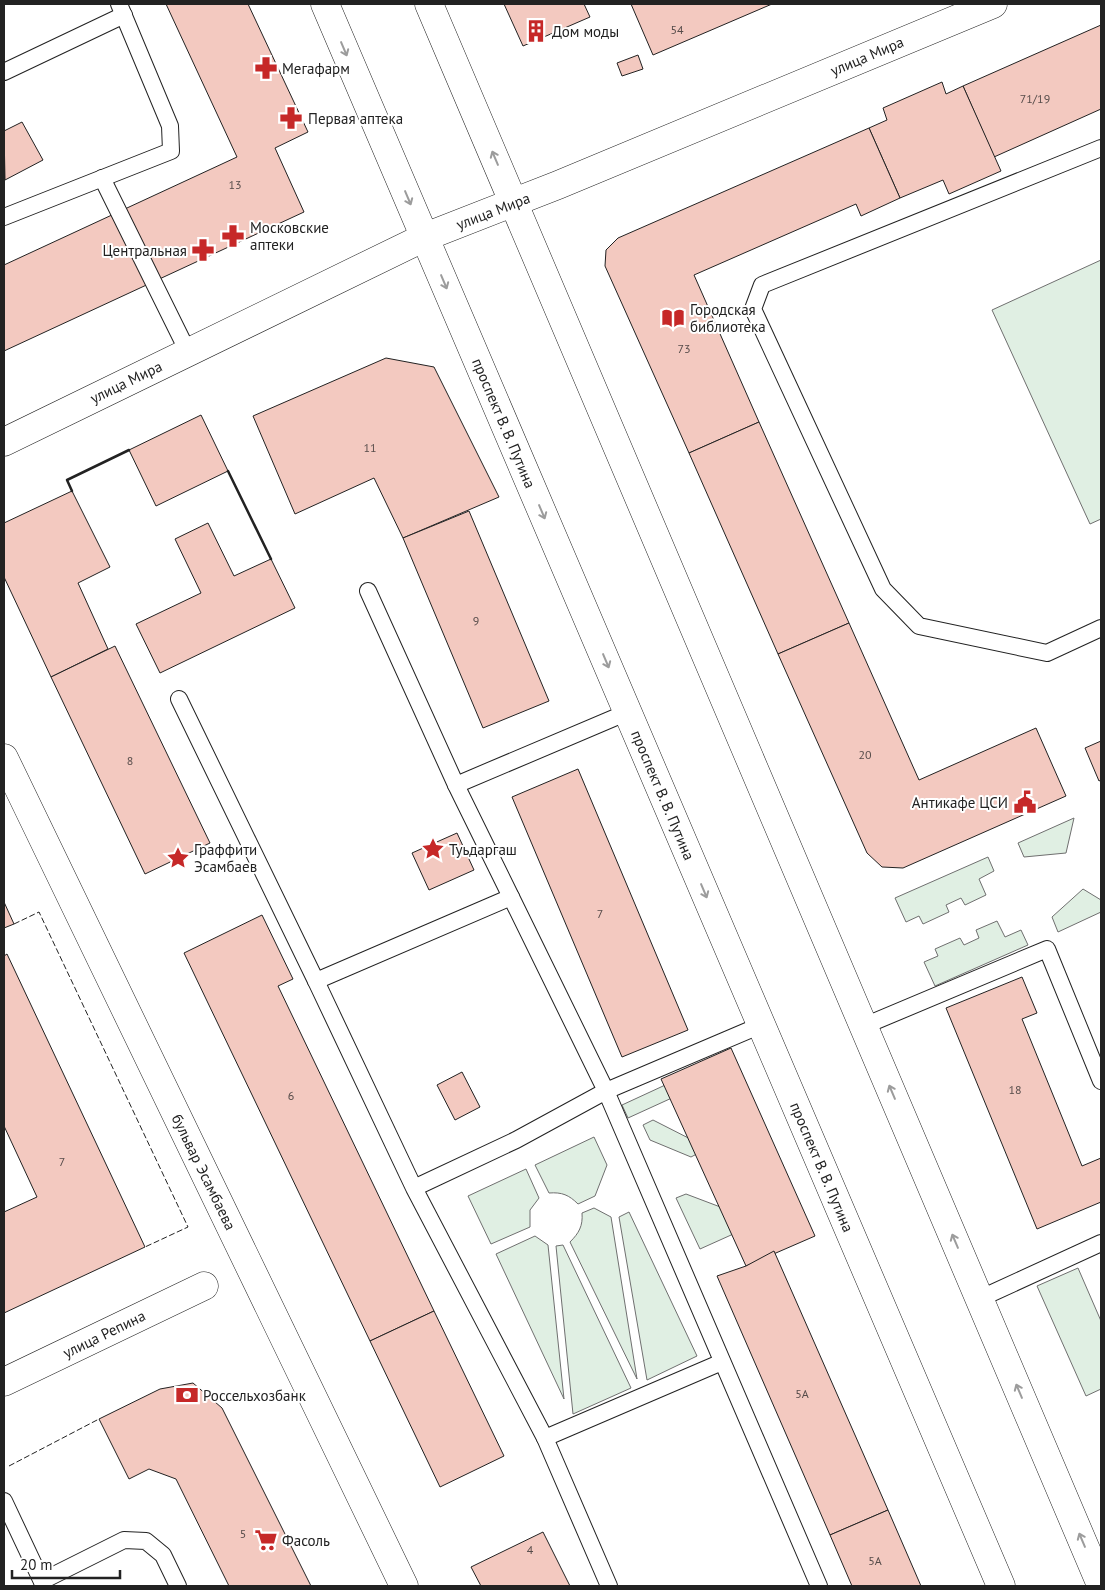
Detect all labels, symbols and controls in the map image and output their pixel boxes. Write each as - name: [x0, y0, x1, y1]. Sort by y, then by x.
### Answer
- building icon: Дом моды: [523, 18, 549, 44]
- place label: Дом моды: [552, 22, 619, 41]
- house number: 54: [670, 22, 684, 37]
- street label: улица Мира: [827, 32, 907, 80]
- one-way arrow: [340, 41, 350, 56]
- pharmacy icon: Мегафарм: [253, 55, 279, 81]
- place label: Мегафарм: [282, 59, 350, 78]
- house number: 71/19: [1020, 91, 1050, 106]
- pharmacy icon: Первая аптека: [278, 105, 304, 131]
- place label: Первая аптека: [308, 109, 403, 128]
- one-way arrow: [489, 151, 499, 166]
- house number: 13: [228, 177, 242, 192]
- street label: улица Мира: [453, 188, 533, 234]
- one-way arrow: [404, 190, 414, 205]
- place label: Московские аптеки: [250, 218, 329, 254]
- pharmacy icon: Московские аптеки: [220, 223, 246, 249]
- pharmacy icon: Центральная: [190, 237, 216, 263]
- place label: Центральная: [103, 241, 187, 260]
- one-way arrow: [440, 274, 449, 289]
- place label: Городская библиотека: [690, 300, 766, 336]
- library icon: Городская библиотека: [660, 305, 686, 331]
- house number: 73: [677, 341, 691, 356]
- street label: проспект В. В. Путина: [468, 355, 540, 491]
- street label: улица Мира: [87, 356, 165, 408]
- house number: 11: [363, 440, 377, 455]
- one-way arrow: [538, 504, 548, 519]
- house number: 9: [473, 613, 479, 628]
- one-way arrow: [602, 653, 612, 668]
- street label: проспект В. В. Путина: [627, 727, 699, 863]
- house number: 20: [858, 747, 872, 762]
- house number: 8: [127, 753, 133, 768]
- public building icon: Антикафе ЦСИ: [1012, 789, 1038, 815]
- place label: Антикафе ЦСИ: [912, 793, 1008, 812]
- place icon: Туьдаргаш: [420, 836, 446, 862]
- place label: Граффити Эсамбаев: [194, 840, 257, 876]
- place label: Туьдаргаш: [449, 840, 517, 859]
- place icon: Граффити Эсамбаев: [165, 845, 191, 871]
- one-way arrow: [700, 883, 710, 898]
- house number: 7: [597, 906, 603, 921]
- house number: 18: [1008, 1082, 1022, 1097]
- one-way arrow: [886, 1085, 896, 1100]
- house number: 6: [288, 1088, 294, 1103]
- street label: проспект В. В. Путина: [786, 1099, 858, 1235]
- street label: бульвар Эсамбаева: [168, 1111, 240, 1233]
- house number: 7: [59, 1154, 65, 1169]
- one-way arrow: [950, 1234, 959, 1249]
- street label: улица Репина: [60, 1306, 148, 1362]
- bank icon: Россельхозбанк: [174, 1382, 200, 1408]
- one-way arrow: [1013, 1384, 1023, 1399]
- place label: Россельхозбанк: [203, 1386, 307, 1405]
- house number: 5А: [795, 1386, 809, 1401]
- house number: 5: [240, 1526, 246, 1541]
- supermarket icon: Фасоль: [253, 1527, 279, 1553]
- place label: Фасоль: [282, 1531, 330, 1550]
- one-way arrow: [1077, 1533, 1086, 1548]
- house number: 4: [527, 1542, 534, 1557]
- scale bar: [12, 1548, 120, 1580]
- house number: 5А: [868, 1553, 882, 1568]
- text: 20 m: [20, 1555, 53, 1574]

